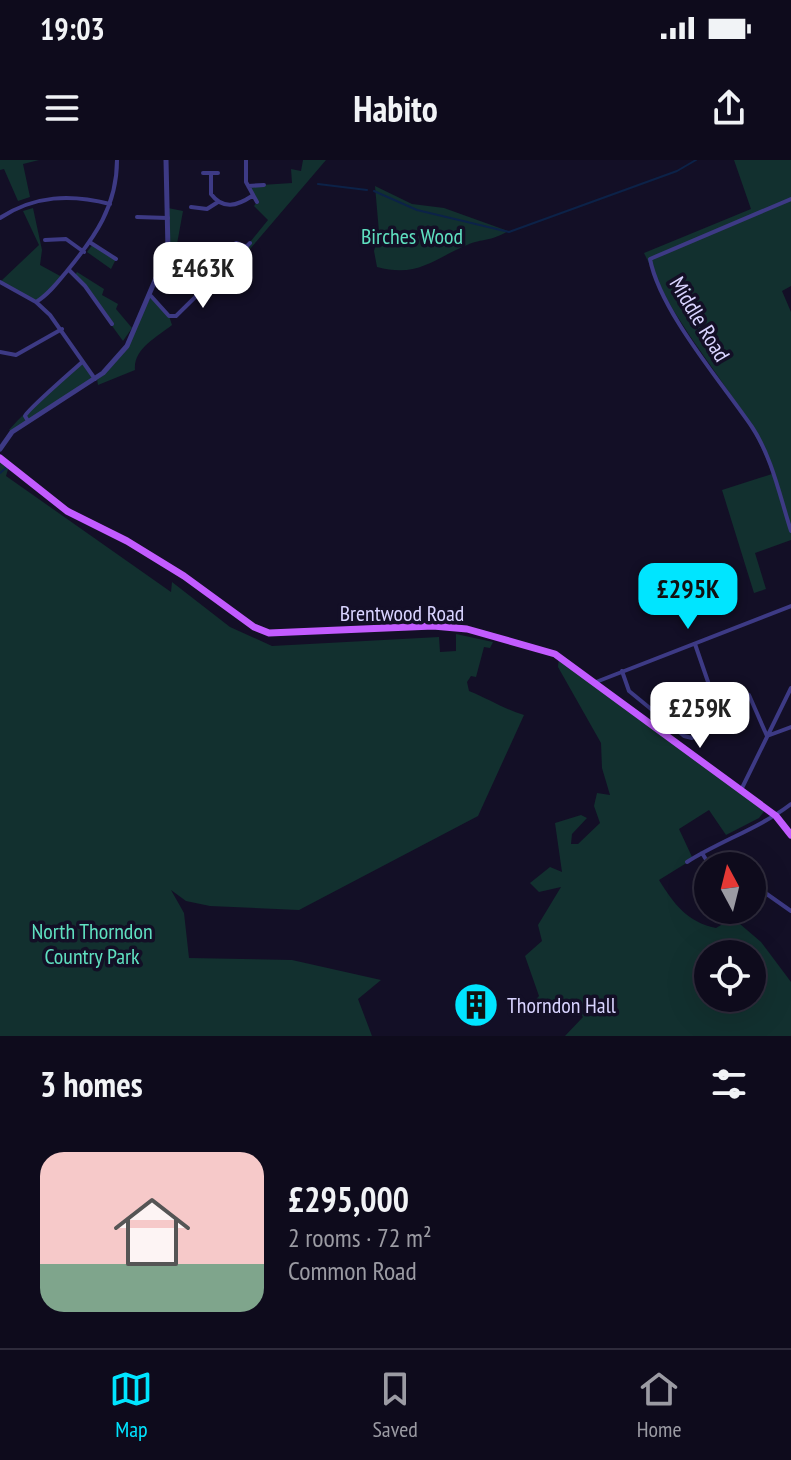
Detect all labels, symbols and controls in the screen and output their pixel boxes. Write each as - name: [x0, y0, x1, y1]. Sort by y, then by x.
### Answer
- text: 19:03: [40, 9, 105, 48]
- text: Habito: [353, 85, 438, 132]
- icon: menu: [40, 86, 84, 130]
- icon: share: [707, 86, 751, 130]
- park label: Birches Wood: [361, 222, 463, 250]
- pin: £463K: [147, 242, 259, 310]
- text: £463K: [171, 251, 235, 284]
- street label: Middle Road: [664, 271, 736, 367]
- pin: £295K: [632, 563, 744, 631]
- text: £295K: [656, 572, 720, 605]
- street label: Brentwood Road: [340, 599, 464, 627]
- pin: £259K: [644, 682, 756, 750]
- text: £259K: [668, 691, 732, 724]
- north arrow: [694, 852, 766, 924]
- map controls: [694, 852, 766, 1012]
- park label: North Thorndon Country Park: [31, 917, 153, 970]
- button: locate: [694, 940, 766, 1012]
- building icon: Thorndon Hall: [452, 981, 500, 1029]
- place label: Thorndon Hall: [507, 991, 617, 1019]
- text: 3 homes: [40, 1062, 143, 1106]
- icon: filters: [707, 1062, 751, 1106]
- text: £295,000: [288, 1177, 409, 1221]
- icon: home: [104, 1184, 200, 1280]
- text: 2 rooms · 72 m²: [288, 1221, 432, 1254]
- text: Common Road: [288, 1254, 417, 1287]
- tab: Map: [109, 1367, 153, 1443]
- tab: Saved: [372, 1367, 418, 1443]
- tab: Home: [637, 1367, 682, 1443]

